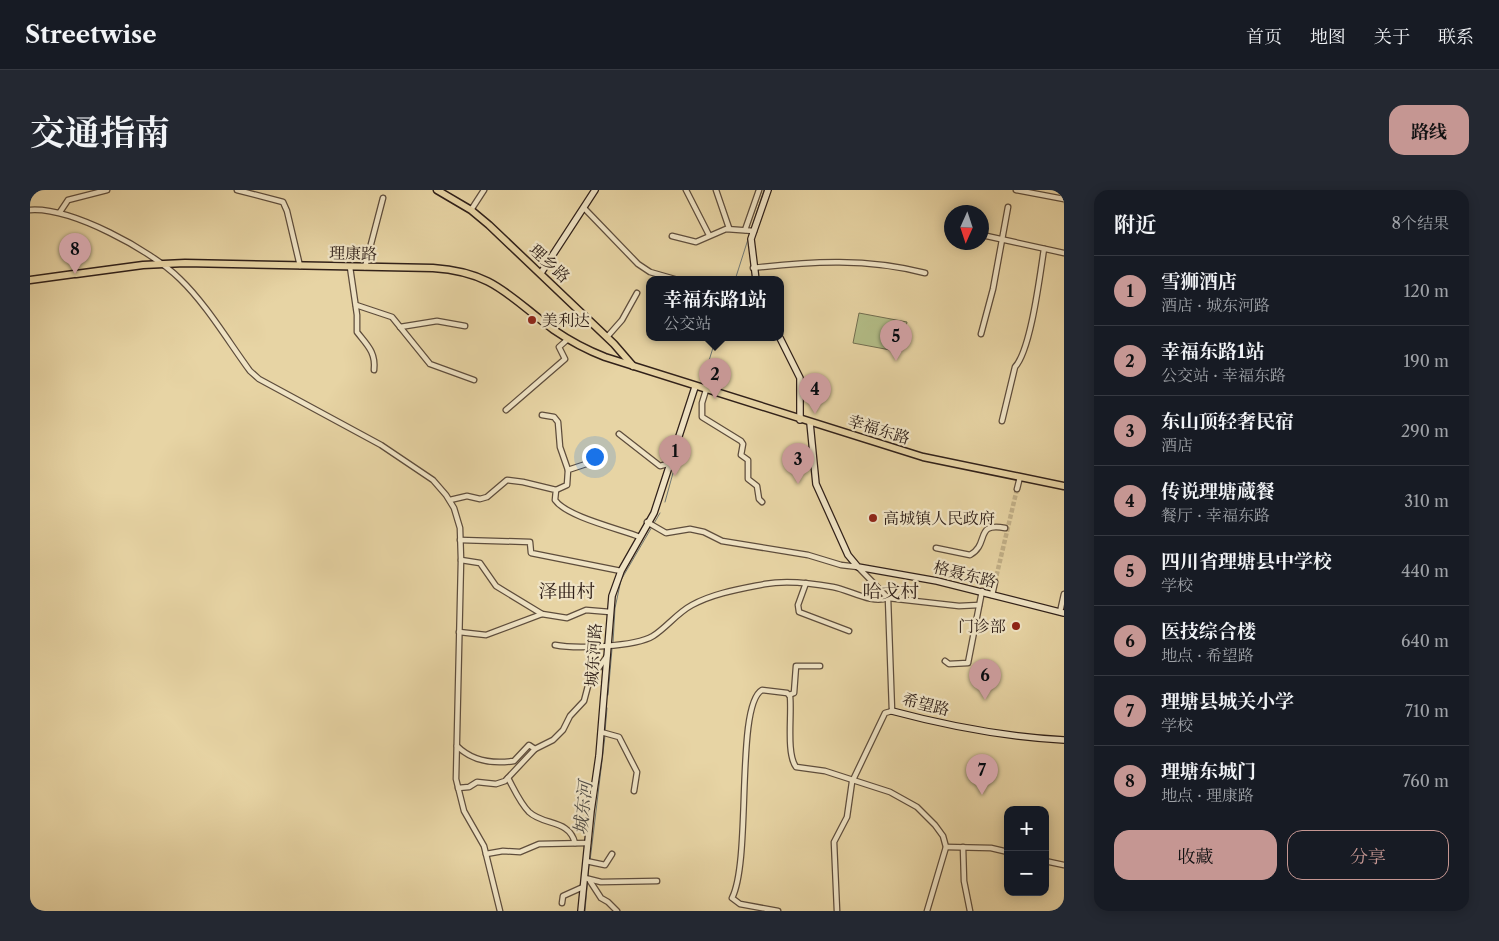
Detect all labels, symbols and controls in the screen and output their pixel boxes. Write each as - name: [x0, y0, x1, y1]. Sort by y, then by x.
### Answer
- text: Streetwise: [25, 20, 157, 49]
- text: 首页: [1246, 26, 1282, 48]
- text: 地图: [1310, 26, 1346, 48]
- text: 关于: [1374, 26, 1410, 48]
- text: 联系: [1438, 26, 1474, 48]
- button: 路线: [1389, 105, 1469, 155]
- text: 交通指南: [30, 111, 170, 154]
- north arrow: [944, 205, 989, 250]
- text: 附近: [1114, 212, 1156, 237]
- text: 8个结果: [1392, 213, 1449, 233]
- pin: 8: [59, 233, 91, 274]
- street label: 理乡路: [526, 239, 574, 287]
- street label: 理康路: [329, 243, 377, 263]
- text: 雪狮酒店: [1161, 270, 1237, 293]
- popup: [646, 276, 784, 341]
- text: 1: [1126, 281, 1134, 301]
- text: 120 m: [1404, 281, 1449, 301]
- text: 幸福东路1站: [663, 288, 767, 311]
- text: 酒店 · 城东河路: [1161, 295, 1270, 315]
- place label: 美利达: [542, 310, 590, 330]
- text: 公交站: [663, 313, 711, 333]
- marker: 美利达: [526, 314, 538, 326]
- pin: 5: [880, 320, 912, 361]
- text: 幸福东路1站: [1161, 340, 1265, 363]
- text: 2: [1125, 351, 1135, 371]
- text: 190 m: [1404, 351, 1449, 371]
- pin: 2: [699, 358, 731, 399]
- text: 公交站 · 幸福东路: [1161, 365, 1286, 385]
- pin: 4: [799, 373, 831, 414]
- street label: 幸福东路: [845, 410, 913, 448]
- text: 东山顶轻奢民宿: [1161, 410, 1294, 433]
- text: 3: [1125, 421, 1135, 441]
- text: 290 m: [1401, 421, 1449, 441]
- pin: 1: [659, 435, 691, 476]
- text: 酒店: [1161, 435, 1193, 455]
- pin: 3: [782, 443, 814, 484]
- your location: [582, 444, 608, 470]
- text: 传说理塘蔵餐: [1161, 480, 1275, 503]
- text: 4: [1125, 491, 1135, 511]
- text: 310 m: [1404, 491, 1449, 511]
- text: 餐厅 · 幸福东路: [1161, 505, 1270, 525]
- place label: 高城镇人民政府: [883, 508, 995, 528]
- marker: 高城镇人民政府: [867, 512, 879, 524]
- text: 四川省理塘县中学校: [1161, 550, 1332, 573]
- street label: 格聂东路: [932, 557, 998, 591]
- text: 5: [1126, 561, 1134, 581]
- text: 440 m: [1401, 561, 1449, 581]
- text: 学校: [1161, 575, 1193, 595]
- district label: 泽曲村: [538, 580, 596, 603]
- district label: 哈戈村: [862, 580, 920, 603]
- place label: 门诊部: [958, 616, 1006, 636]
- marker: 门诊部: [1010, 620, 1022, 632]
- text: 医技综合楼: [1161, 620, 1256, 643]
- street label: 城东河路: [581, 622, 605, 688]
- text: 6: [1125, 631, 1135, 651]
- text: 640 m: [1401, 631, 1449, 651]
- text: 地点 · 希望路: [1161, 645, 1254, 665]
- pin: 6: [969, 659, 1001, 700]
- street label: 希望路: [900, 688, 952, 720]
- text: 理塘县城关小学: [1161, 690, 1294, 713]
- text: 7: [1126, 701, 1134, 721]
- text: 710 m: [1405, 701, 1449, 721]
- text: 学校: [1161, 715, 1193, 735]
- pin: 7: [966, 754, 998, 795]
- text: 理塘东城门: [1161, 760, 1256, 783]
- text: 8: [1125, 771, 1135, 791]
- text: 760 m: [1403, 771, 1449, 791]
- water label: 城东河: [569, 777, 597, 836]
- text: 地点 · 理康路: [1161, 785, 1254, 805]
- map controls: [1004, 806, 1049, 896]
- button: +: [1004, 806, 1049, 851]
- button: 收藏: [1114, 830, 1277, 880]
- button: 分享: [1287, 830, 1449, 880]
- button: −: [1004, 851, 1049, 896]

